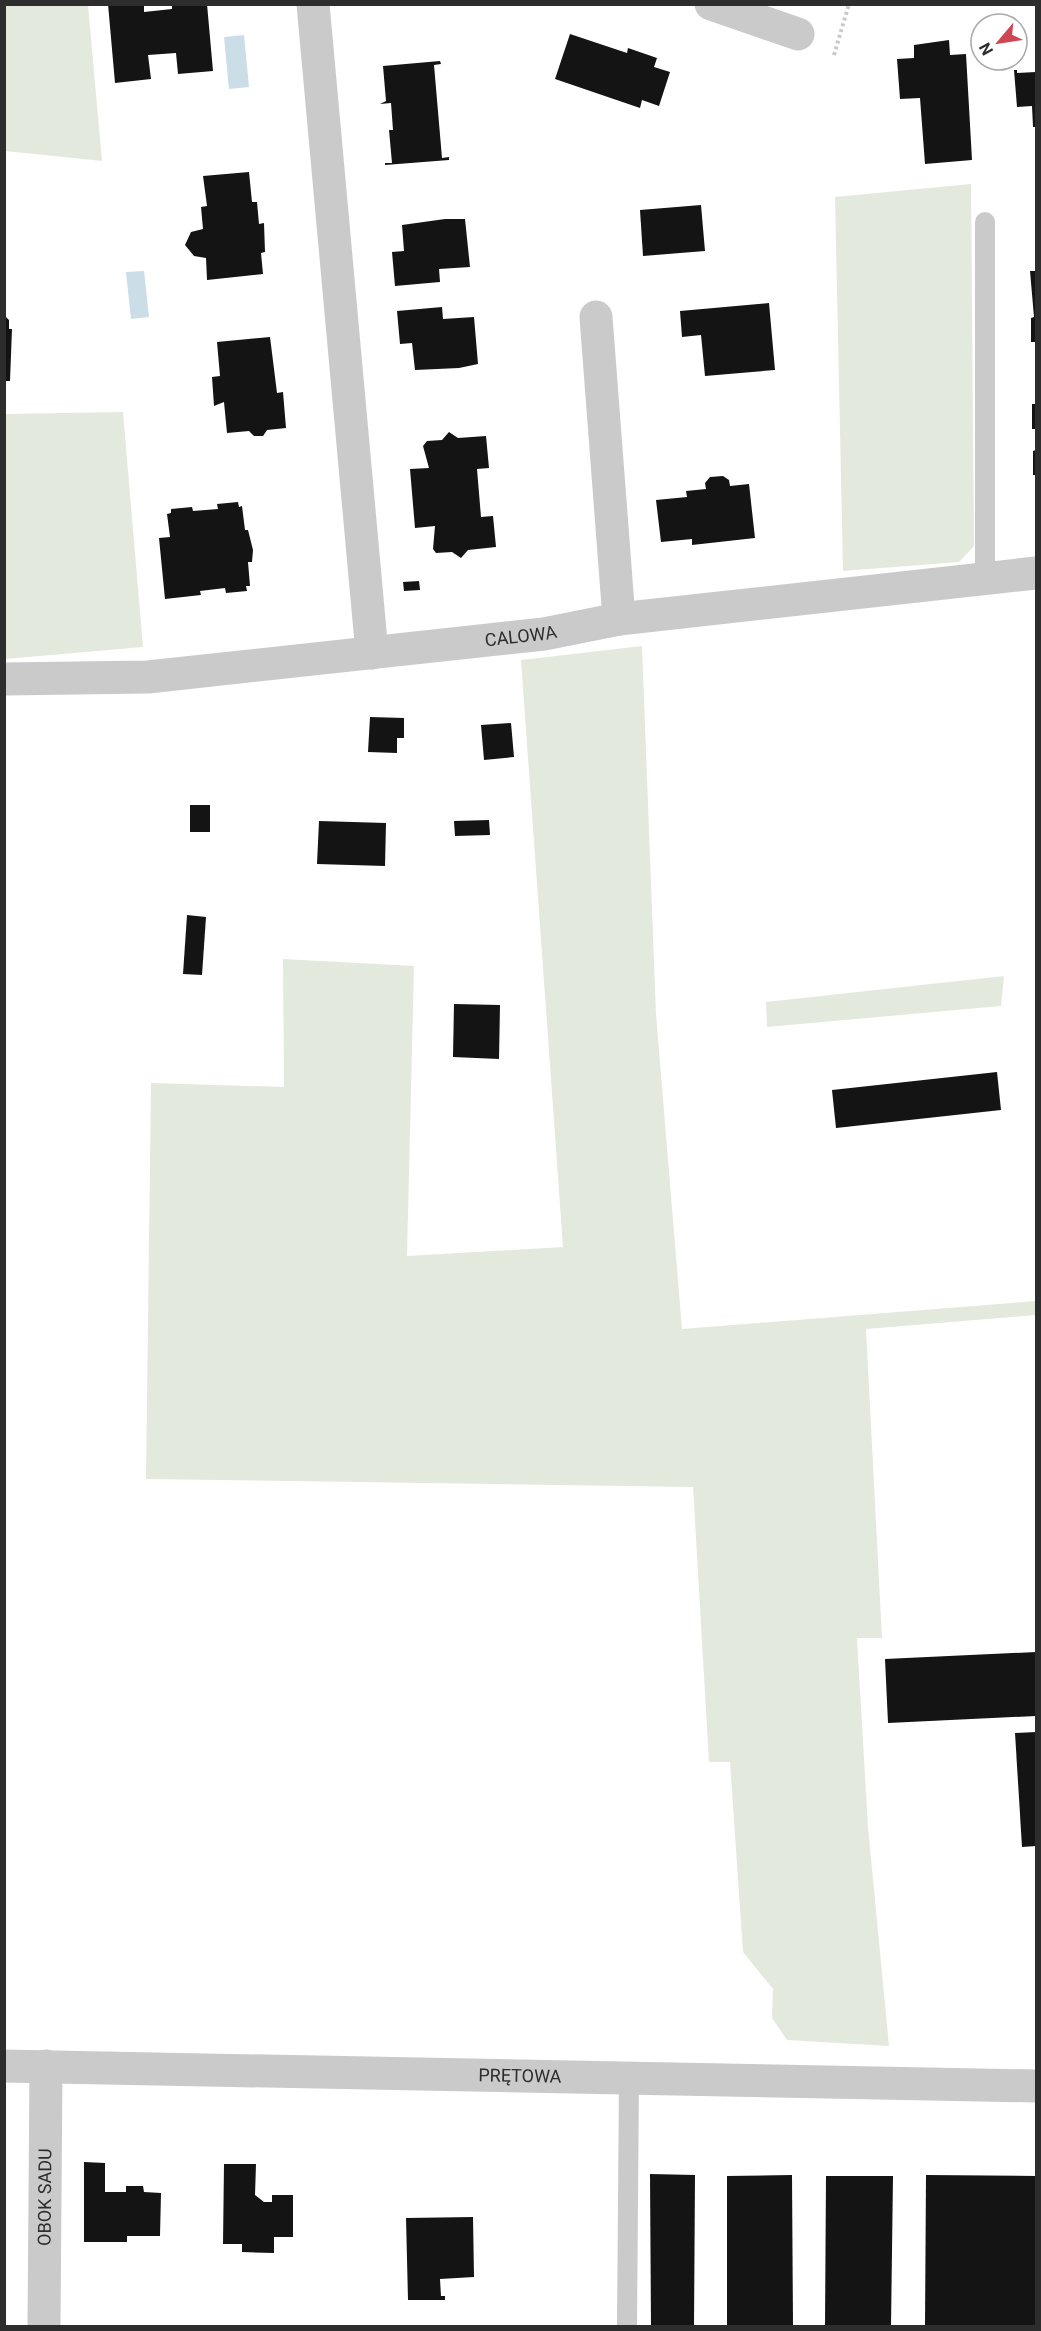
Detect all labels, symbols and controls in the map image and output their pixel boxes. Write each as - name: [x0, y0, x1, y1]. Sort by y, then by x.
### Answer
- north arrow: [969, 12, 1029, 72]
- text: N: [975, 39, 997, 59]
- street label: CALOWA: [484, 621, 559, 650]
- street label: PRĘTOWA: [478, 2064, 562, 2087]
- street label: OBOK SADU: [34, 2148, 55, 2246]

